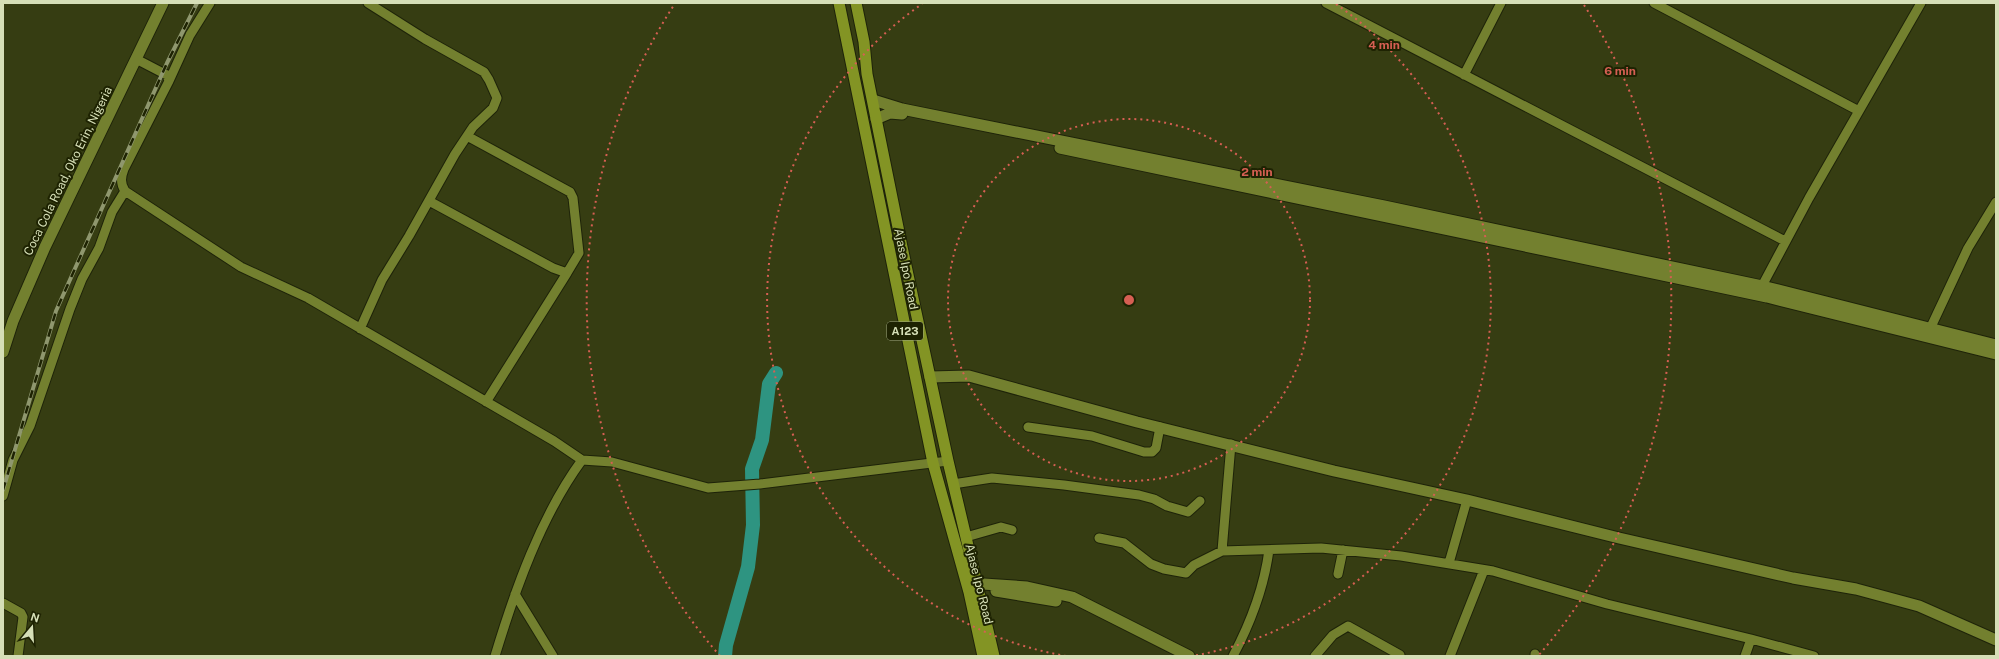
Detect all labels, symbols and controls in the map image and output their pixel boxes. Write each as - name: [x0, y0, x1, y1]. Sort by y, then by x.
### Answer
- text: 4 min: [1368, 38, 1400, 52]
- text: 6 min: [1604, 64, 1636, 78]
- street label: Coca Cola Road, Oko Erin, Nigeria: [21, 84, 115, 258]
- text: 2 min: [1241, 165, 1273, 179]
- street label: Ajase Ipo Road: [891, 227, 921, 311]
- centre of rings: [1122, 293, 1136, 307]
- road number: A123: [887, 322, 923, 340]
- street label: Ajase Ipo Road: [962, 542, 996, 626]
- north arrow: [12, 607, 52, 647]
- text: N: [29, 610, 41, 625]

